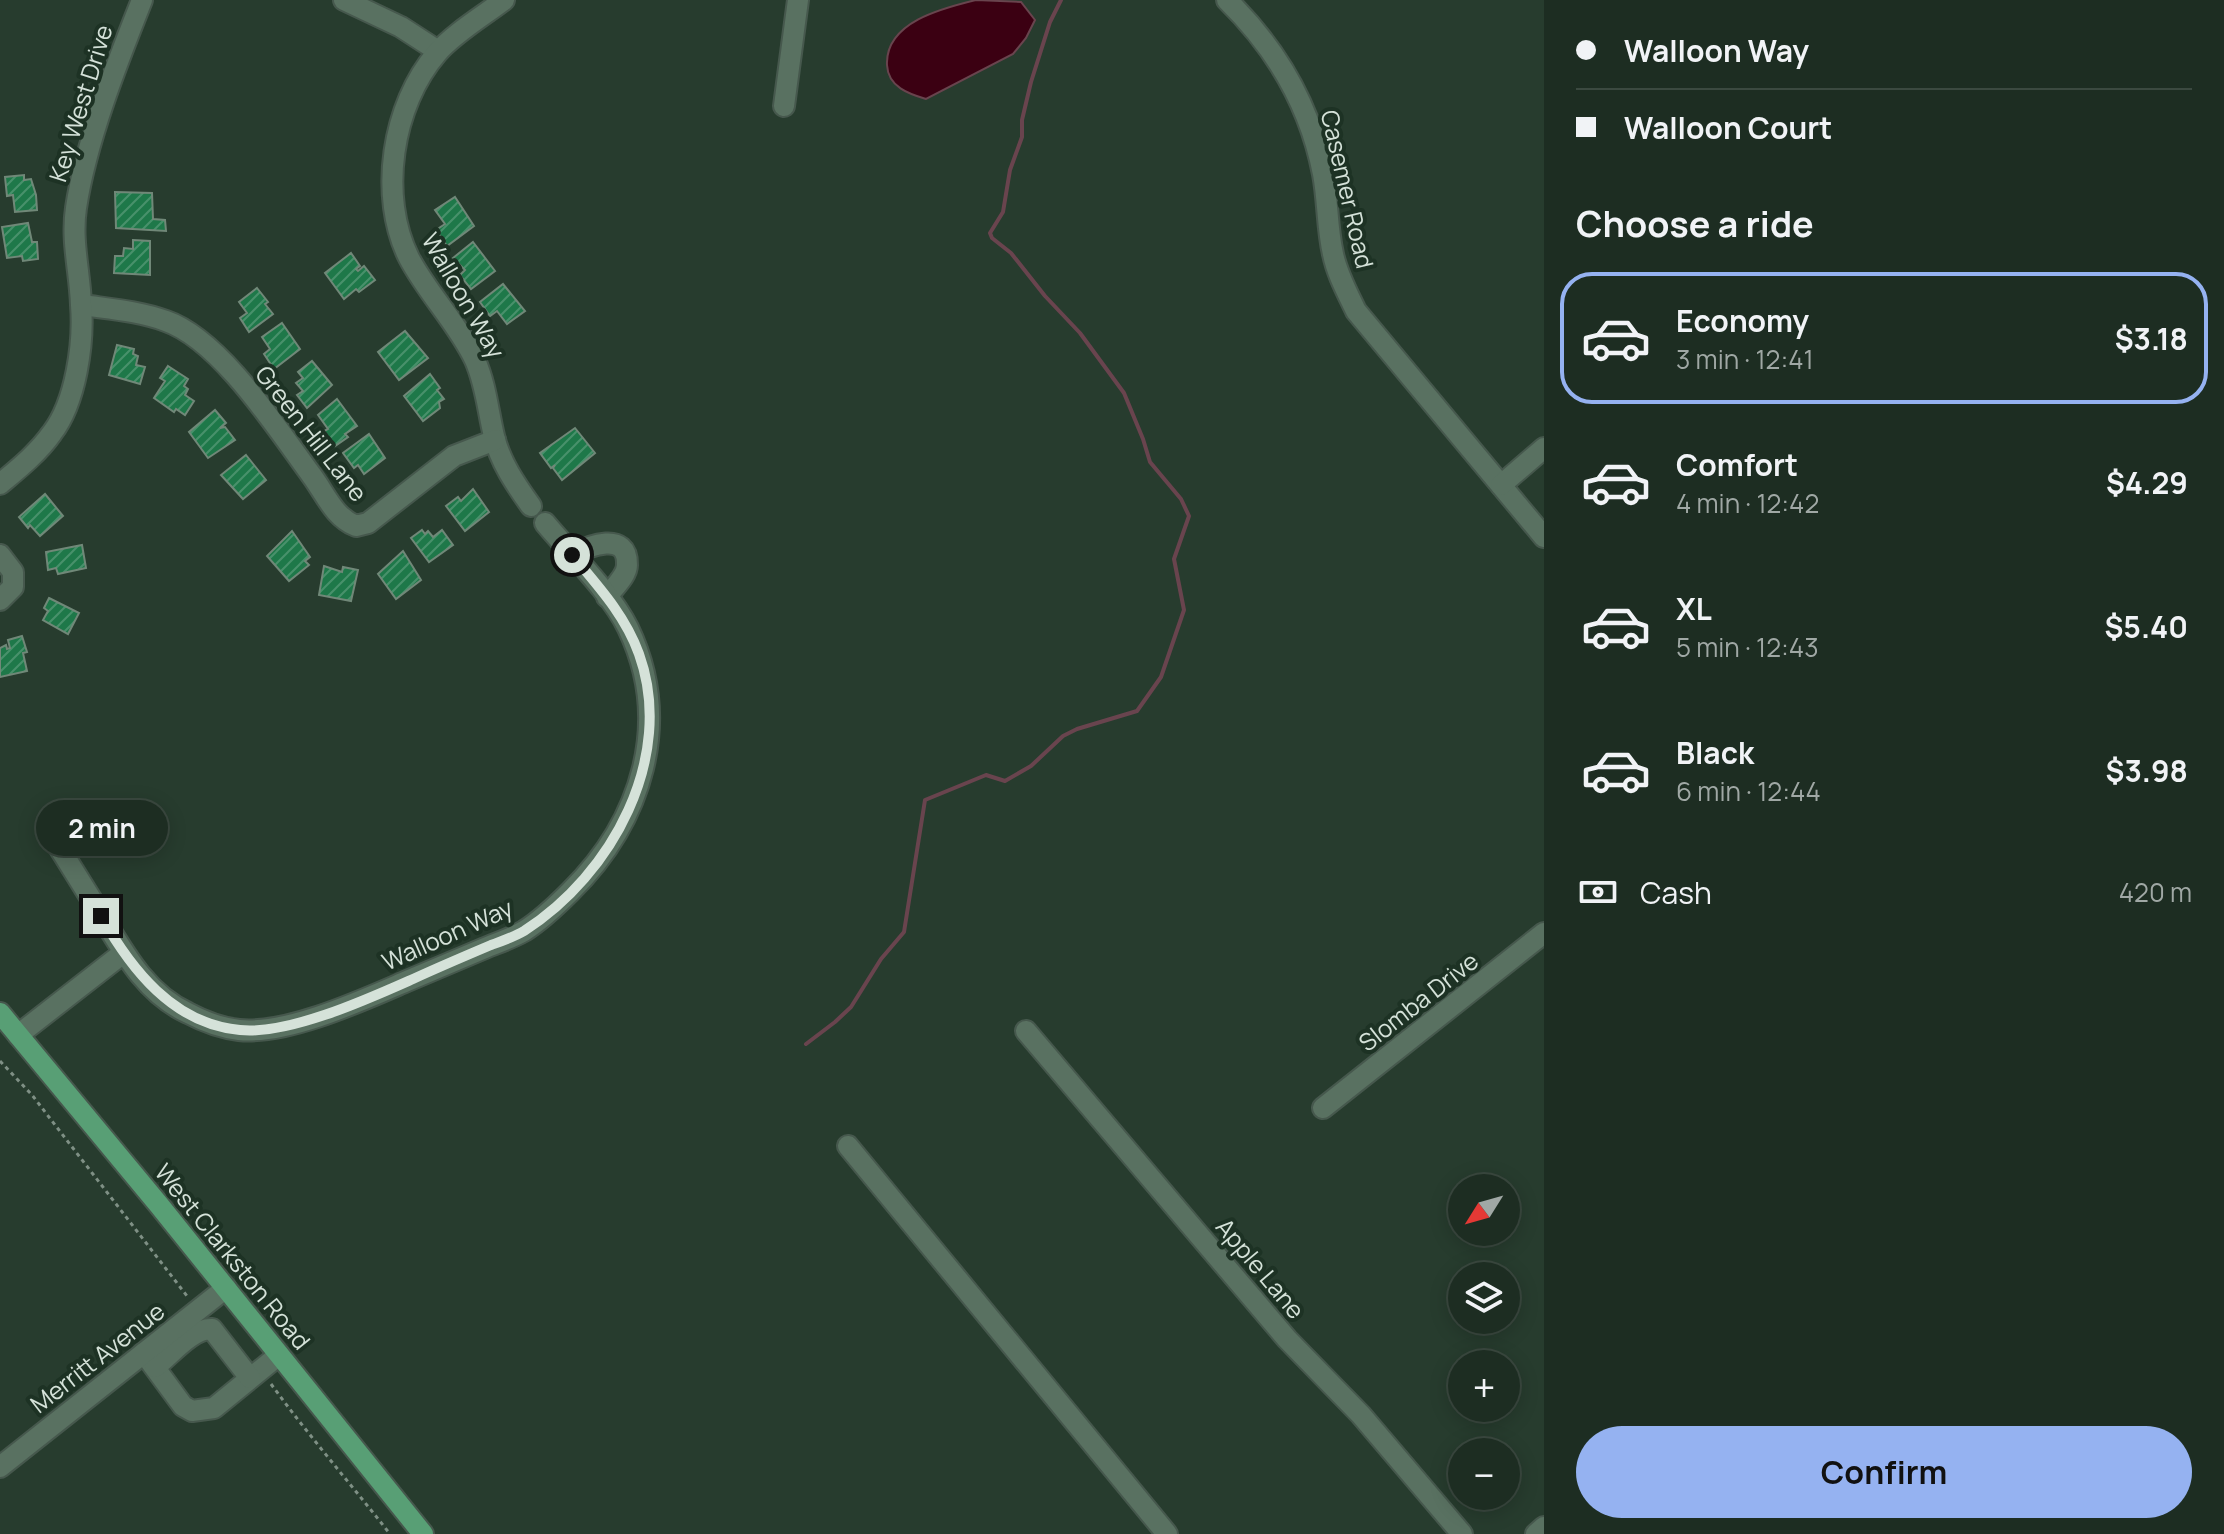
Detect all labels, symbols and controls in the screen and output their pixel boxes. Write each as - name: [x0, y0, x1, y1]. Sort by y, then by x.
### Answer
- street label: Key West Drive: [40, 20, 120, 186]
- text: Walloon Way: [1624, 30, 1809, 71]
- street label: Casemer Road: [1314, 107, 1382, 271]
- text: Walloon Court: [1624, 107, 1832, 148]
- text: Choose a ride: [1576, 199, 1814, 248]
- street label: Walloon Way: [415, 226, 513, 364]
- text: Economy: [1676, 300, 1809, 341]
- icon: car: [1580, 302, 1652, 374]
- text: $3.18: [2115, 318, 2188, 359]
- text: 3 min · 12:41: [1676, 341, 1814, 377]
- street label: Green Hill Lane: [249, 358, 375, 508]
- text: Comfort: [1676, 444, 1798, 485]
- icon: car: [1580, 446, 1652, 518]
- text: $4.29: [2106, 462, 2188, 503]
- text: 4 min · 12:42: [1676, 485, 1819, 521]
- route start: [554, 537, 590, 573]
- text: XL: [1676, 588, 1712, 629]
- icon: car: [1580, 590, 1652, 662]
- text: $5.40: [2104, 606, 2188, 647]
- text: 5 min · 12:43: [1676, 629, 1819, 665]
- text: Black: [1676, 732, 1754, 773]
- icon: car: [1580, 734, 1652, 806]
- text: $3.98: [2106, 750, 2188, 791]
- text: 6 min · 12:44: [1676, 773, 1821, 809]
- callout: 2 min: [35, 800, 167, 856]
- text: 2 min: [68, 810, 136, 846]
- icon: cash: [1576, 870, 1620, 914]
- text: Cash: [1640, 872, 1712, 913]
- text: 420 m: [2119, 874, 2192, 910]
- street label: Walloon Way: [376, 890, 518, 978]
- route end: [83, 898, 119, 934]
- street label: Slomba Drive: [1351, 944, 1485, 1058]
- street label: West Clarkston Road: [148, 1156, 318, 1356]
- north arrow: [1448, 1174, 1520, 1246]
- map controls: [1448, 1174, 1520, 1510]
- street label: Apple Lane: [1209, 1211, 1313, 1325]
- button: layers: [1448, 1262, 1520, 1334]
- street label: Merritt Avenue: [23, 1294, 171, 1420]
- button: +: [1448, 1350, 1520, 1422]
- button: Confirm: [1576, 1426, 2192, 1518]
- button: −: [1448, 1438, 1520, 1510]

